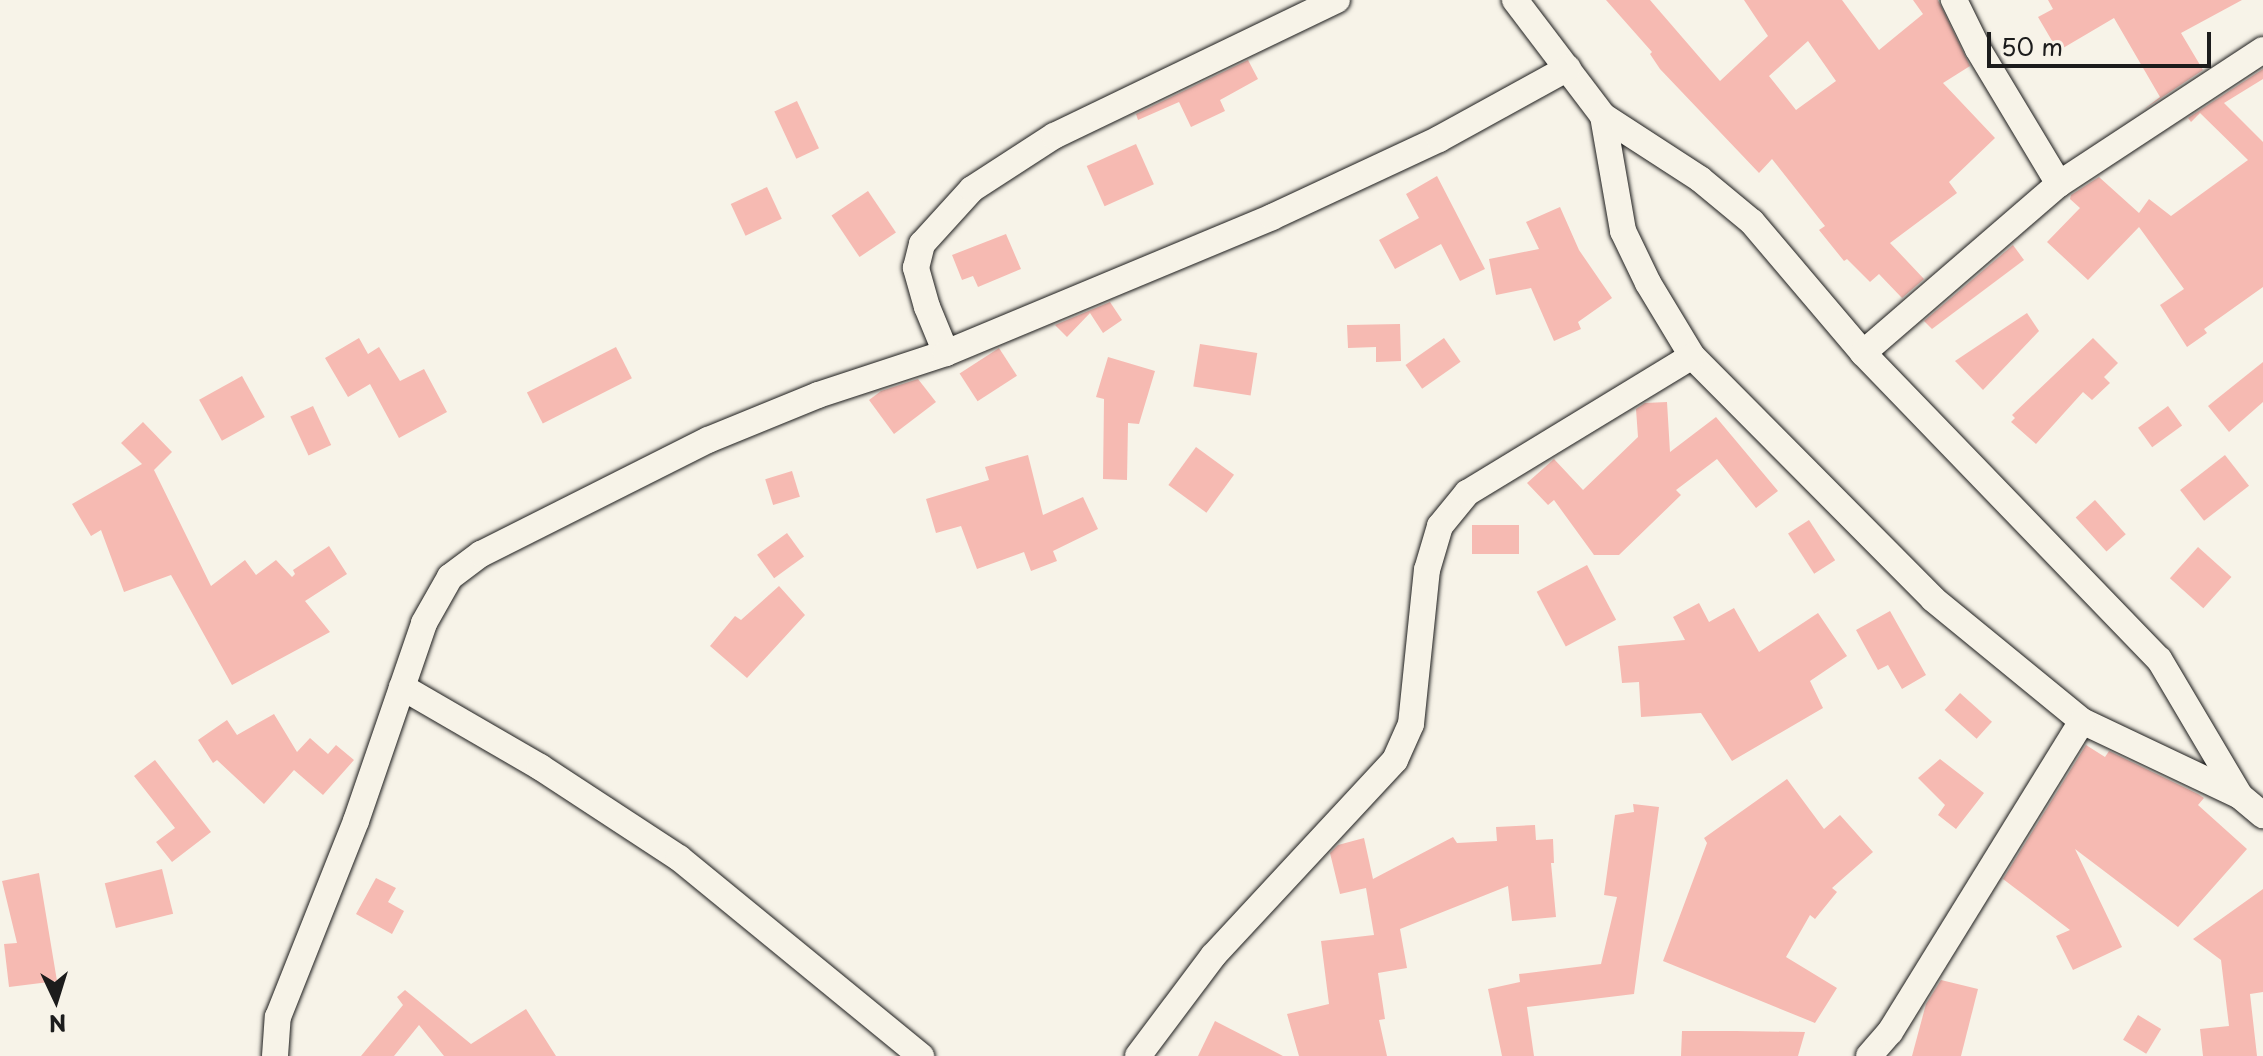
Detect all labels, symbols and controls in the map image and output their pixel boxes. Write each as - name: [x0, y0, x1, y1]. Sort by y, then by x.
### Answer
- scale bar: [1991, 16, 2215, 66]
- text: 50 m: [2001, 28, 2063, 64]
- north arrow: [16, 960, 96, 1040]
- text: N: [48, 1007, 68, 1042]

